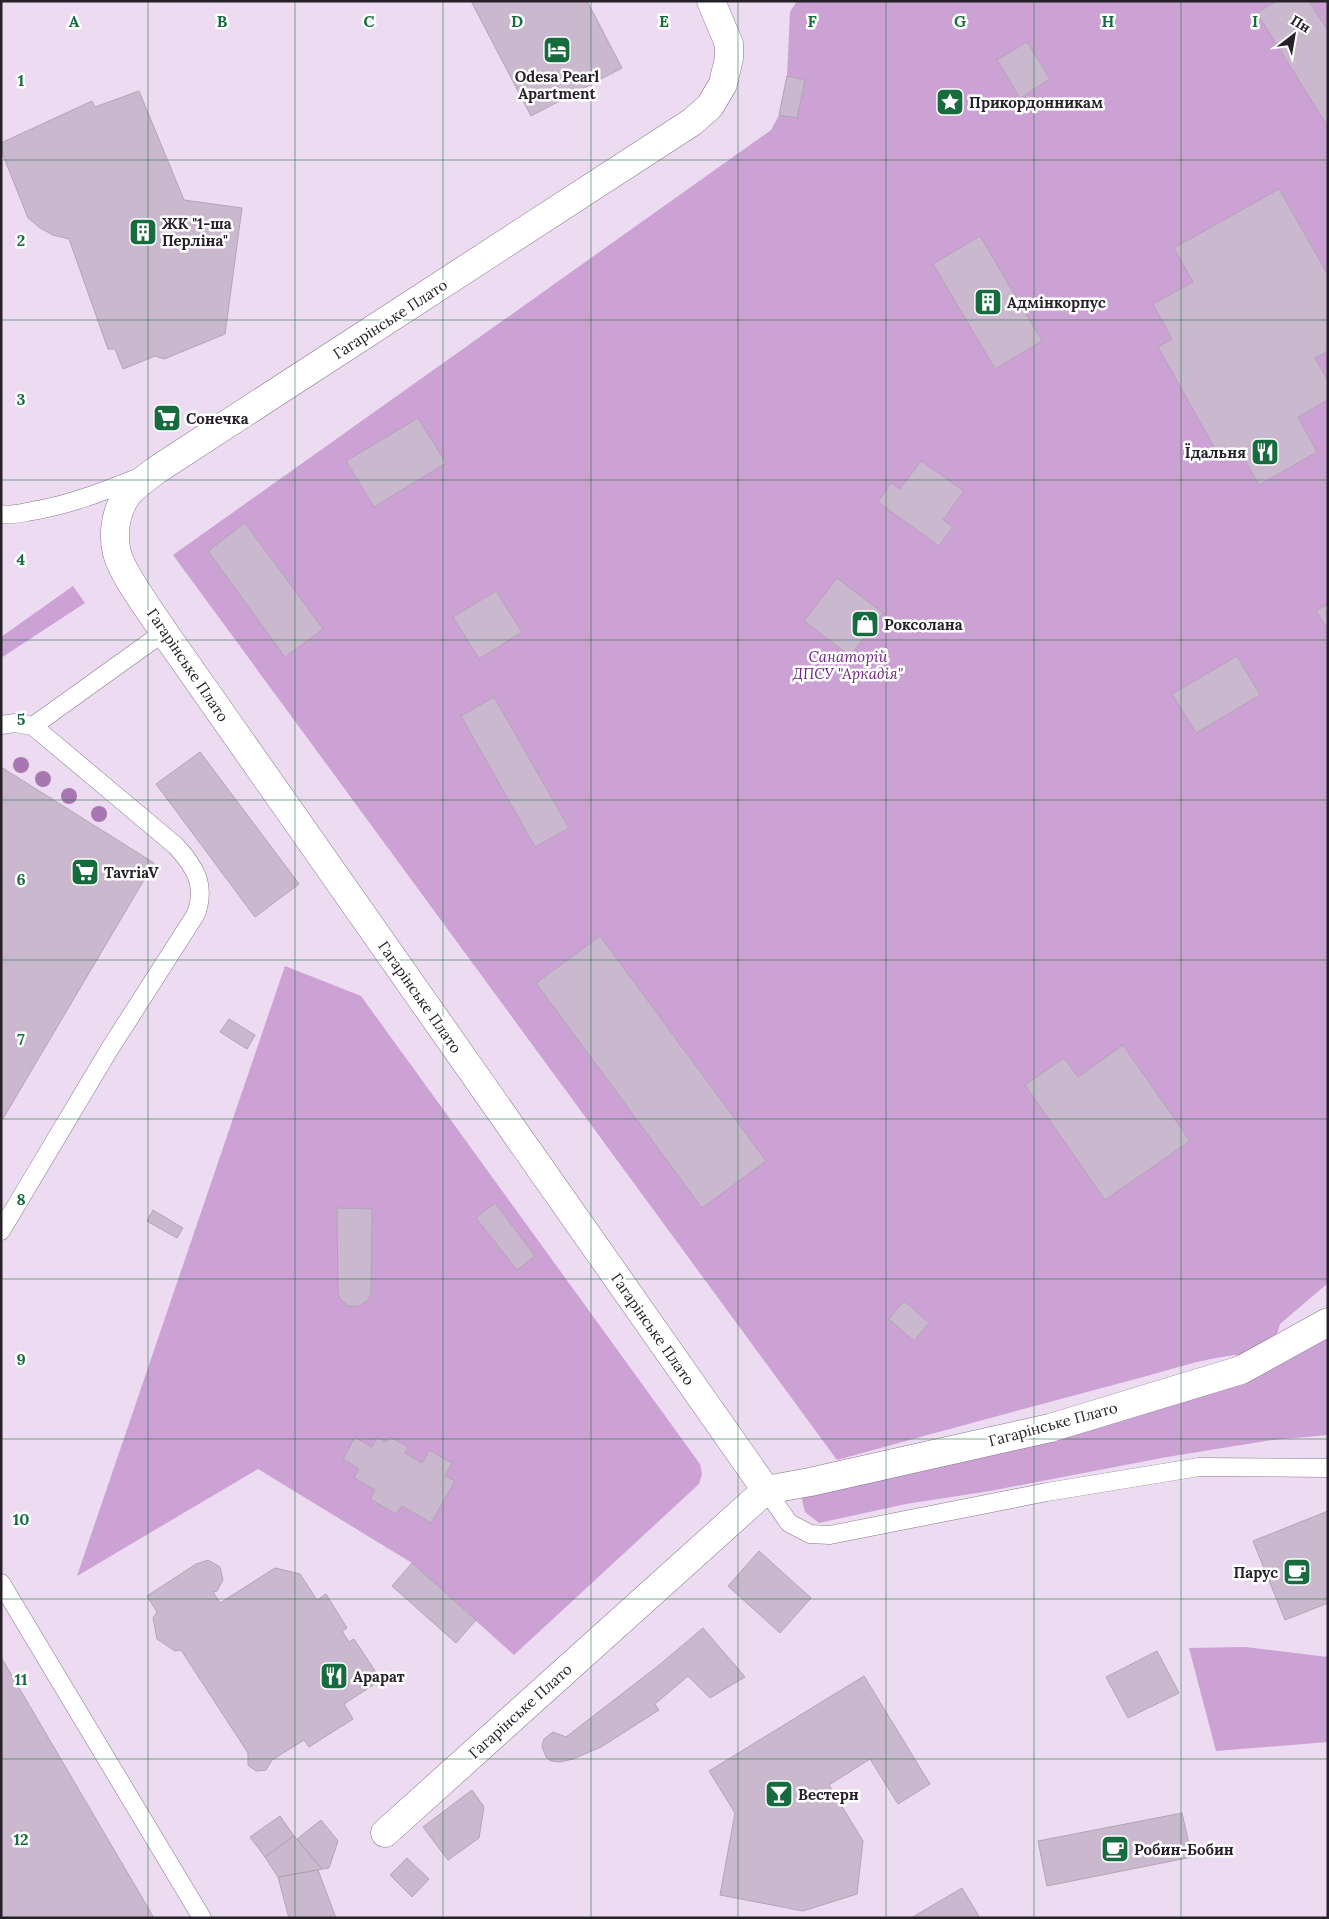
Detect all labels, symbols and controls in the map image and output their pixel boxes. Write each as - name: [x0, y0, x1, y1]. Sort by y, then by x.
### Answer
- north arrow: [1269, 10, 1319, 60]
- text: A: [69, 11, 80, 31]
- text: B: [217, 11, 228, 31]
- text: C: [363, 11, 375, 31]
- text: D: [511, 11, 523, 31]
- text: E: [659, 11, 669, 31]
- text: F: [807, 11, 817, 31]
- text: G: [954, 11, 966, 31]
- text: H: [1102, 11, 1115, 31]
- text: I: [1252, 11, 1258, 31]
- text: Пн: [1287, 11, 1314, 37]
- hotel icon: Odesa Pearl Apartment: [542, 35, 572, 65]
- place label: Odesa Pearl Apartment: [515, 67, 600, 103]
- text: 1: [18, 70, 24, 90]
- place icon: Прикордонникам: [935, 87, 965, 117]
- place label: Прикордонникам: [969, 93, 1103, 112]
- place label: ЖК "1-ша Перліна": [162, 214, 232, 250]
- building icon: ЖК "1-ша Перліна": [128, 217, 158, 247]
- text: 2: [17, 230, 25, 250]
- street label: Гагарінське Плато: [329, 275, 451, 363]
- building icon: Адмінкорпус: [973, 287, 1003, 317]
- place label: Адмінкорпус: [1007, 293, 1106, 312]
- text: 3: [17, 389, 26, 409]
- supermarket icon: Сонечка: [152, 403, 182, 433]
- place label: Сонечка: [186, 409, 249, 428]
- restaurant icon: Їдальня: [1250, 437, 1280, 467]
- place label: Їдальня: [1185, 443, 1246, 462]
- text: 4: [17, 549, 26, 569]
- street label: Гагарінське Плато: [143, 605, 233, 725]
- shop icon: Роксолана: [850, 609, 880, 639]
- place label: Роксолана: [884, 615, 963, 634]
- park label: Санаторій ДПСУ "Аркадія": [792, 647, 903, 683]
- text: 5: [17, 709, 26, 729]
- supermarket icon: TavriaV: [70, 857, 100, 887]
- place label: TavriaV: [104, 863, 159, 882]
- text: 6: [16, 869, 26, 889]
- street label: Гагарінське Плато: [374, 937, 466, 1057]
- text: 7: [17, 1029, 25, 1049]
- text: 8: [16, 1189, 26, 1209]
- street label: Гагарінське Плато: [607, 1269, 699, 1389]
- text: 9: [16, 1349, 26, 1369]
- street label: Гагарінське Плато: [986, 1398, 1120, 1450]
- text: 10: [13, 1509, 29, 1529]
- cafe icon: Парус: [1282, 1557, 1312, 1587]
- place label: Парус: [1234, 1563, 1278, 1582]
- street label: Гагарінське Плато: [464, 1659, 576, 1762]
- restaurant icon: Арарат: [319, 1661, 349, 1691]
- place label: Арарат: [353, 1667, 405, 1686]
- text: 11: [15, 1669, 28, 1689]
- bar icon: Вестерн: [764, 1779, 794, 1809]
- place label: Вестерн: [798, 1785, 859, 1804]
- text: 12: [13, 1829, 29, 1849]
- cafe icon: Робин-Бобин: [1100, 1834, 1130, 1864]
- place label: Робин-Бобин: [1134, 1840, 1234, 1859]

